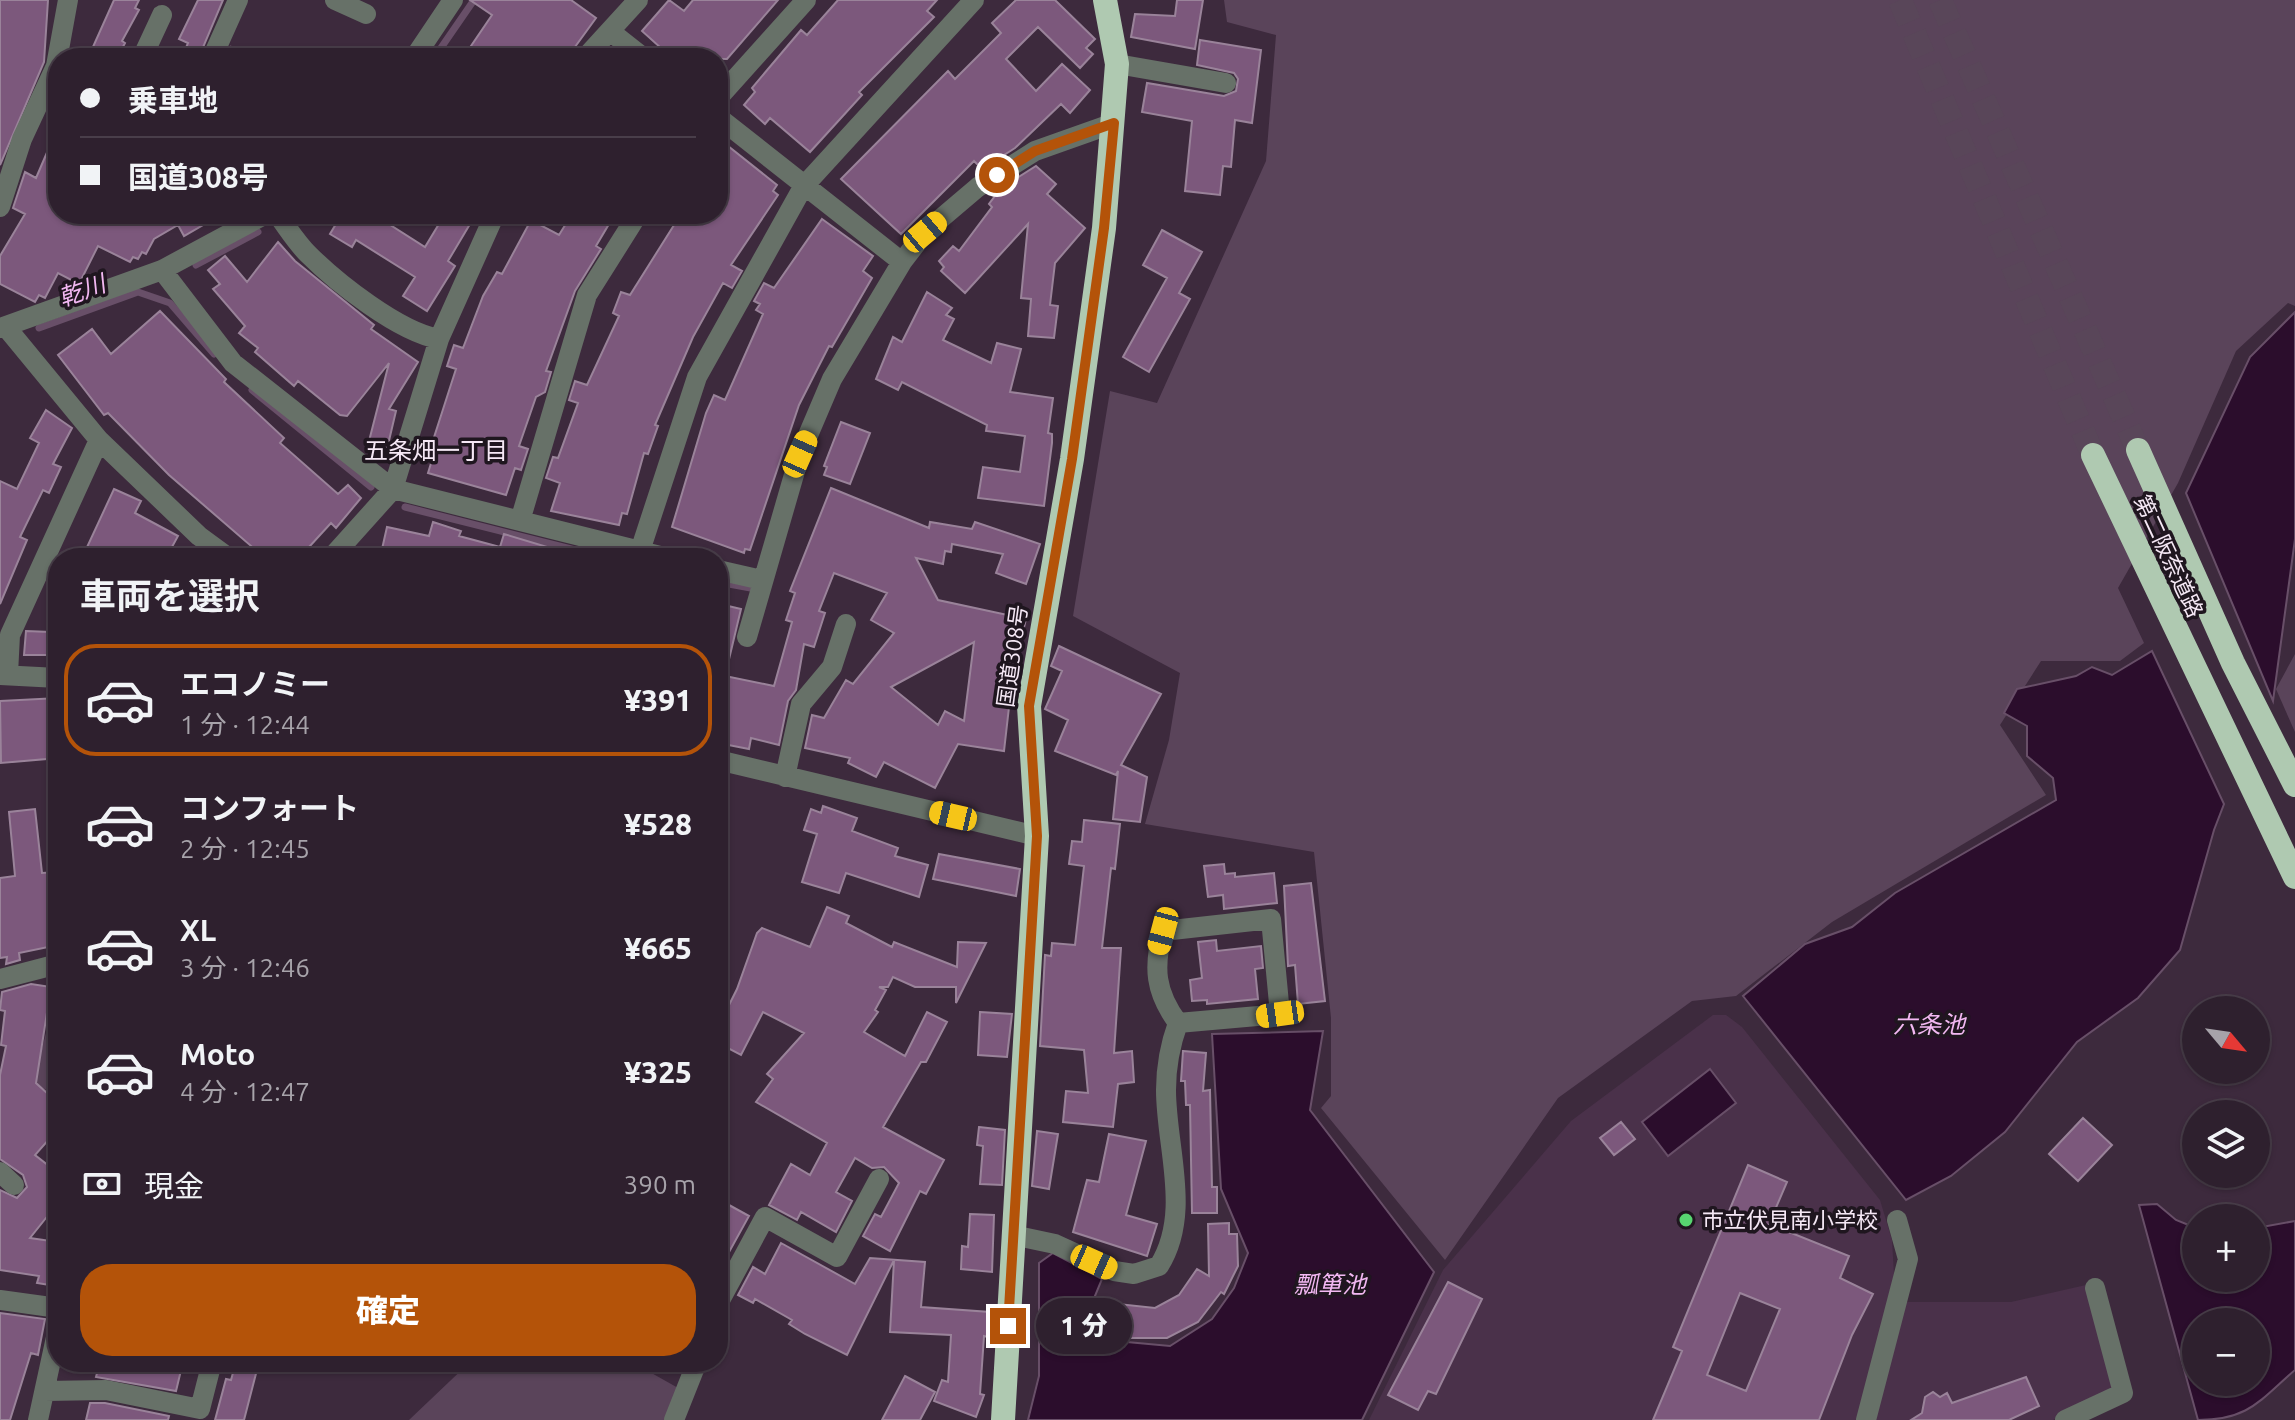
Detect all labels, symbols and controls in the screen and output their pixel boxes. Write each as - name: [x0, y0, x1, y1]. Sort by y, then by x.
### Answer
- text: 乗車地: [128, 83, 218, 117]
- route start: [979, 157, 1015, 193]
- text: 国道308号: [128, 160, 269, 194]
- car: [899, 207, 951, 257]
- water label: 乾川: [55, 269, 112, 311]
- car: [779, 427, 821, 481]
- district label: 五条畑一丁目: [364, 437, 508, 464]
- street label: 第二阪奈道路: [2130, 491, 2209, 621]
- text: 車両を選択: [80, 575, 260, 616]
- street label: 国道308号: [992, 603, 1031, 709]
- icon: car: [84, 664, 156, 736]
- text: エコノミー: [180, 667, 330, 701]
- text: ¥391: [624, 683, 692, 717]
- text: 1 分 · 12:44: [180, 710, 310, 739]
- icon: car: [84, 788, 156, 860]
- text: コンフォート: [180, 791, 359, 825]
- car: [927, 799, 979, 833]
- text: ¥528: [624, 807, 692, 841]
- text: 2 分 · 12:45: [180, 834, 310, 863]
- car: [1145, 905, 1181, 957]
- icon: car: [84, 912, 156, 984]
- text: XL: [180, 913, 216, 947]
- text: ¥665: [624, 931, 692, 965]
- text: 3 分 · 12:46: [180, 953, 310, 982]
- north arrow: [2182, 996, 2270, 1084]
- map controls: [2182, 996, 2270, 1396]
- car: [1255, 999, 1305, 1029]
- water label: 六条池: [1893, 1011, 1967, 1038]
- icon: car: [84, 1036, 156, 1108]
- text: Moto: [180, 1037, 255, 1071]
- text: ¥325: [624, 1055, 692, 1089]
- text: 4 分 · 12:47: [180, 1077, 310, 1106]
- button: layers: [2182, 1100, 2270, 1188]
- icon: cash: [80, 1162, 124, 1206]
- text: 現金: [144, 1169, 204, 1203]
- text: 390 m: [624, 1170, 696, 1199]
- button: +: [2182, 1204, 2270, 1292]
- place label: 市立伏見南小学校: [1702, 1207, 1878, 1232]
- marker: 市立伏見南小学校: [1677, 1211, 1695, 1229]
- car: [1067, 1241, 1121, 1283]
- button: 確定: [80, 1264, 696, 1356]
- water label: 瓢箪池: [1294, 1271, 1368, 1298]
- callout: 1 分: [1036, 1298, 1132, 1354]
- route end: [990, 1308, 1026, 1344]
- button: −: [2182, 1308, 2270, 1396]
- text: 1 分: [1061, 1311, 1107, 1340]

